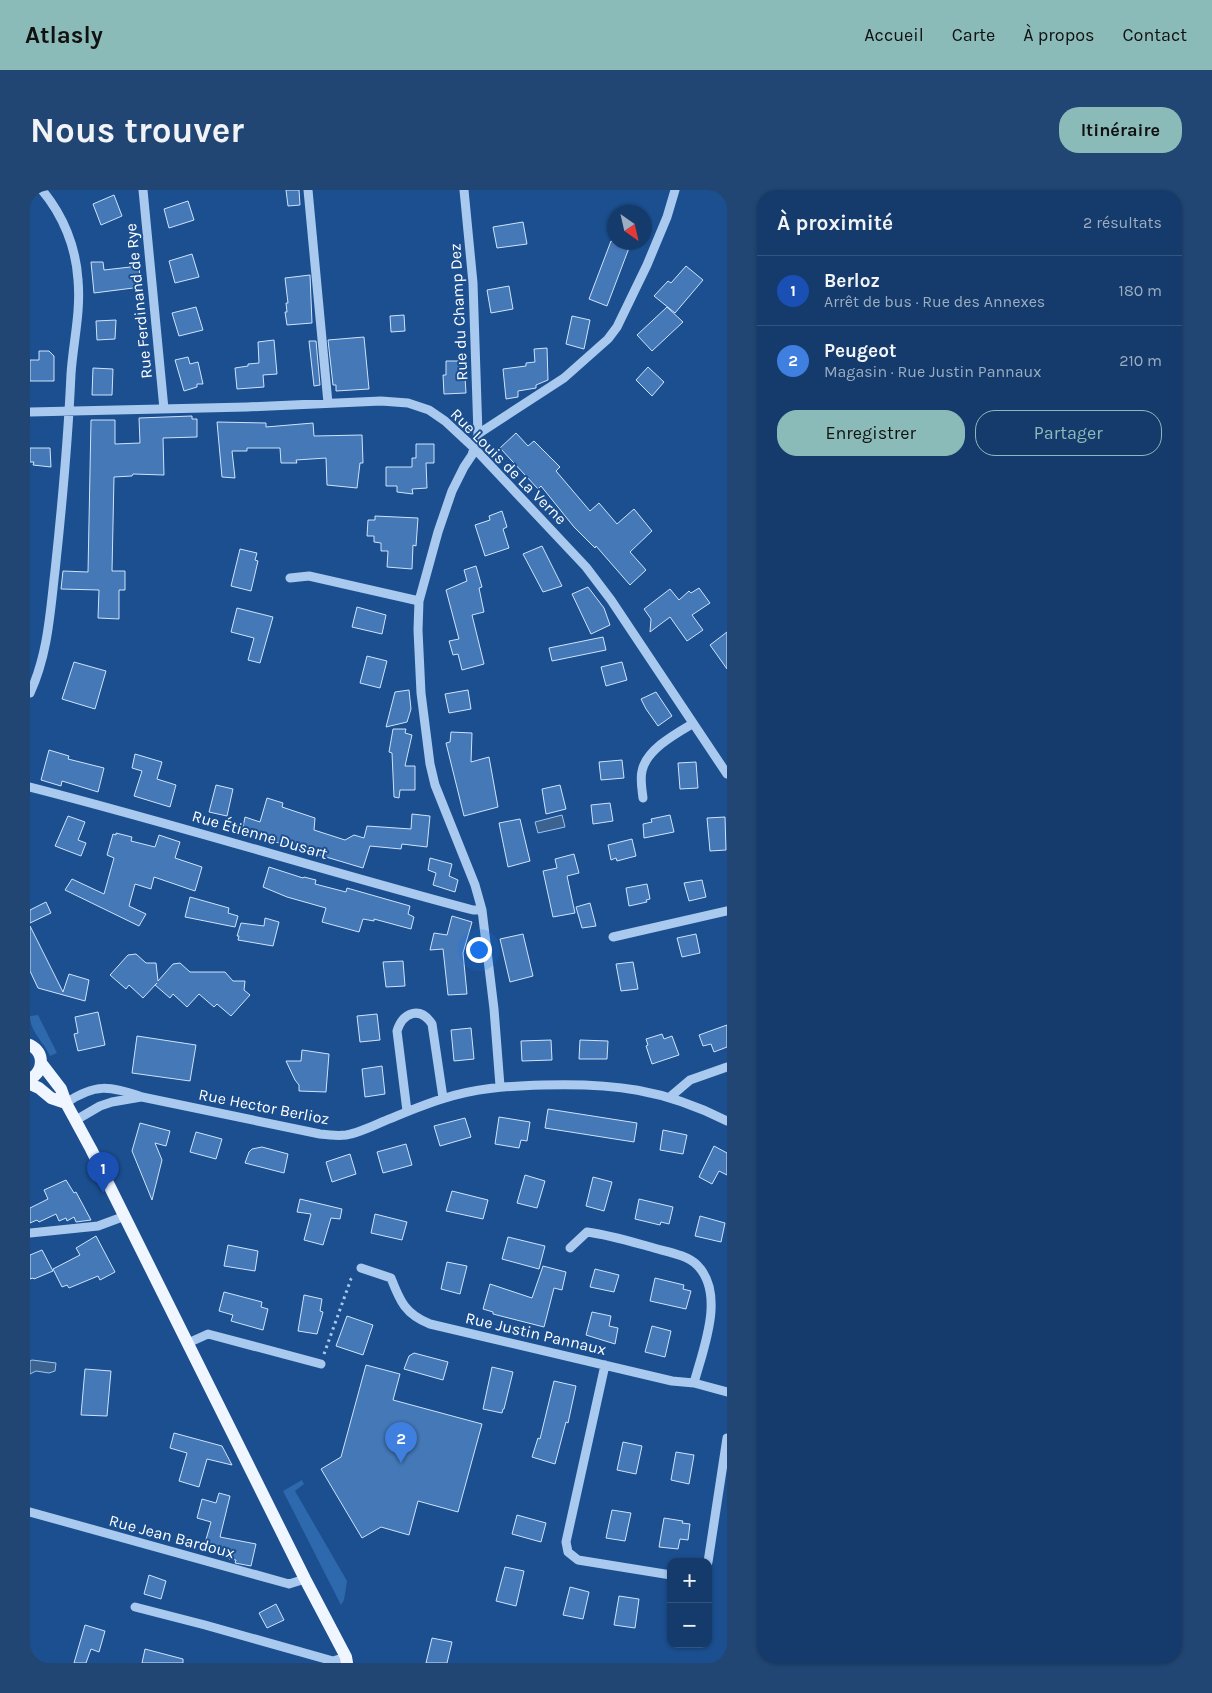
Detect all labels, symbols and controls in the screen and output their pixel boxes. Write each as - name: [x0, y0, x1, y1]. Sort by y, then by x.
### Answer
- text: Atlasly: [25, 21, 103, 49]
- text: Accueil: [864, 24, 924, 46]
- text: Carte: [952, 24, 995, 46]
- text: À propos: [1023, 24, 1095, 46]
- text: Contact: [1123, 24, 1187, 46]
- button: Itinéraire: [1059, 107, 1182, 153]
- text: Nous trouver: [30, 110, 244, 151]
- north arrow: [607, 205, 652, 250]
- text: À proximité: [777, 211, 893, 235]
- text: 2 résultats: [1083, 213, 1162, 232]
- street label: Rue Ferdinand de Rye: [121, 222, 156, 380]
- street label: Rue du Champ Dez: [445, 243, 472, 381]
- text: Berloz: [824, 270, 880, 292]
- text: 1: [790, 281, 796, 300]
- text: 180 m: [1119, 281, 1162, 300]
- text: Arrêt de bus · Rue des Annexes: [824, 292, 1045, 311]
- text: Peugeot: [824, 340, 896, 362]
- text: 2: [788, 351, 798, 370]
- text: 210 m: [1119, 351, 1162, 370]
- text: Magasin · Rue Justin Pannaux: [824, 362, 1041, 381]
- street label: Rue Louis de La Verne: [447, 404, 571, 528]
- button: Enregistrer: [777, 410, 965, 456]
- button: Partager: [975, 410, 1162, 456]
- street label: Rue Étienne Dusart: [190, 806, 330, 863]
- your location: [466, 937, 492, 963]
- street label: Rue Hector Berlioz: [197, 1085, 331, 1128]
- pin: 1: [87, 1152, 119, 1193]
- street label: Rue Justin Pannaux: [464, 1308, 608, 1359]
- pin: 2: [385, 1422, 417, 1463]
- street label: Rue Jean Bardoux: [107, 1511, 237, 1562]
- map controls: [667, 1558, 712, 1648]
- button: +: [667, 1558, 712, 1603]
- button: −: [667, 1603, 712, 1648]

